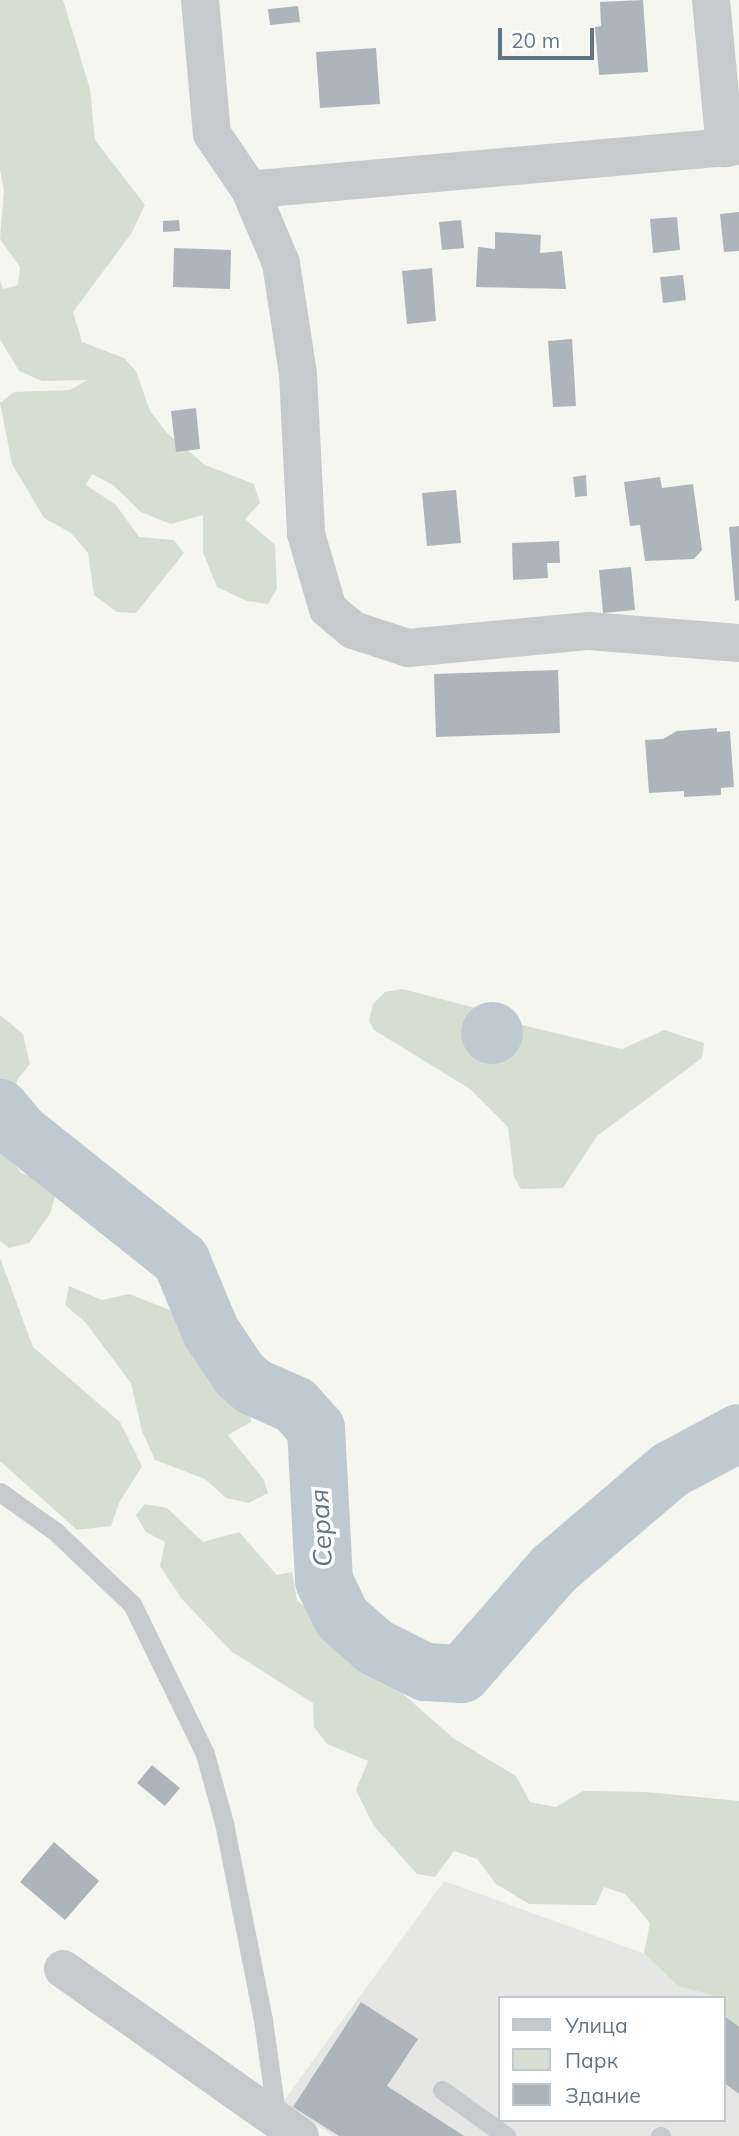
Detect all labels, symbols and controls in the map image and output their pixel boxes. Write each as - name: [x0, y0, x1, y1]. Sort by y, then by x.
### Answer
- scale bar: [501, 14, 597, 58]
- text: 20 m: [511, 27, 560, 53]
- water label: Серая: [303, 1488, 339, 1568]
- legend: [498, 1996, 725, 2122]
- text: Улица: [565, 2012, 628, 2038]
- text: Парк: [565, 2047, 618, 2073]
- text: Здание: [565, 2082, 641, 2108]

